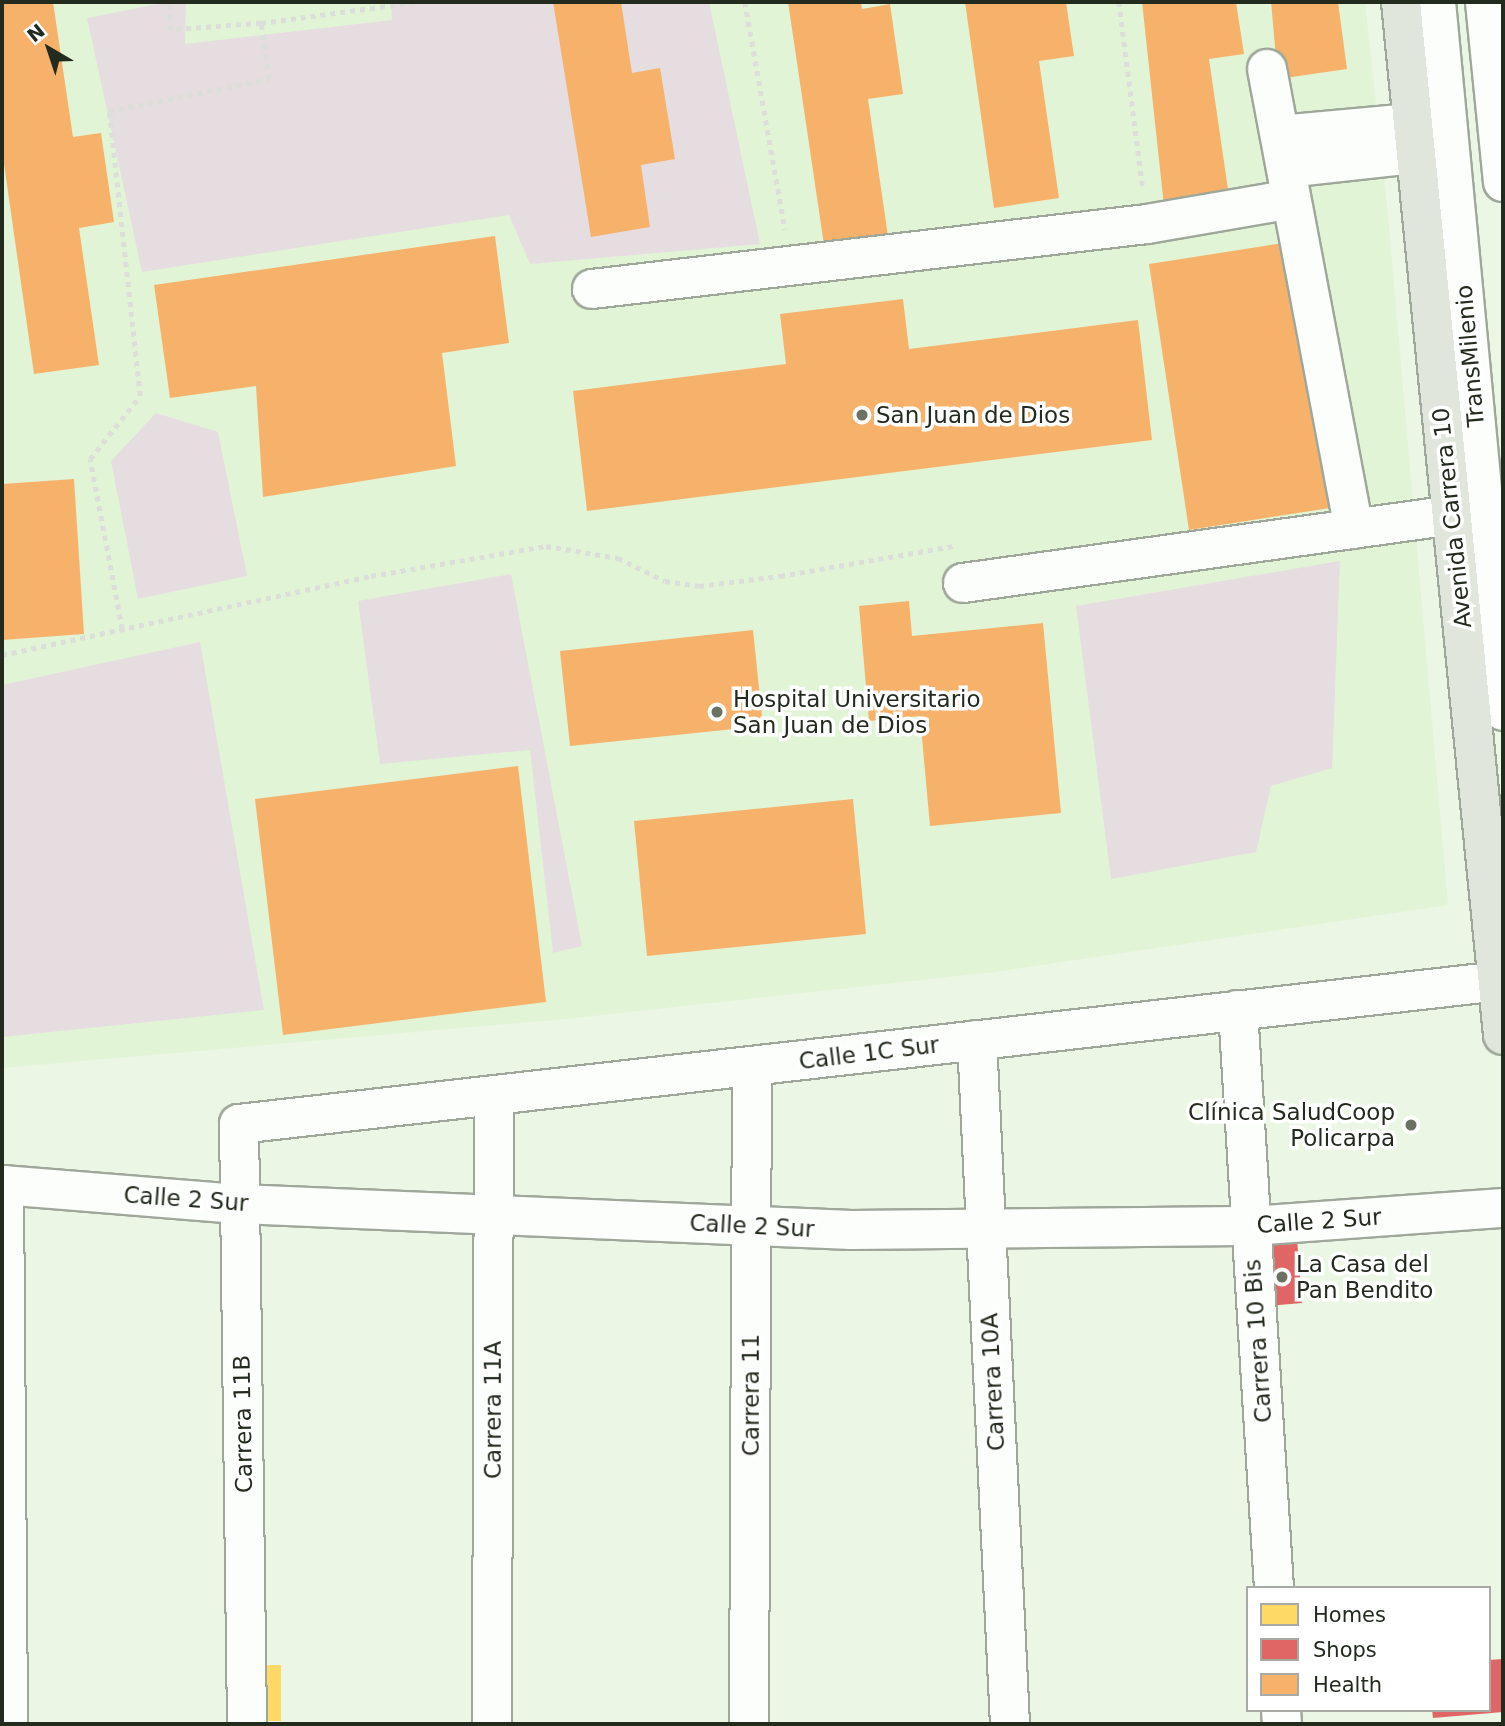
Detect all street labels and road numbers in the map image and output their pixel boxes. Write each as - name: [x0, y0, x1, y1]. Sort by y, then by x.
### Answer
- street label: TransMilenio: [1450, 284, 1490, 428]
- street label: Avenida Carrera 10: [1427, 406, 1477, 630]
- street label: Calle 1C Sur: [797, 1031, 941, 1075]
- street label: Calle 2 Sur: [123, 1181, 249, 1217]
- street label: Calle 2 Sur: [1256, 1203, 1382, 1239]
- street label: Calle 2 Sur: [689, 1209, 815, 1243]
- street label: Carrera 10 Bis: [1239, 1258, 1277, 1424]
- street label: Carrera 10A: [976, 1312, 1010, 1452]
- street label: Carrera 11: [737, 1334, 765, 1456]
- street label: Carrera 11A: [479, 1341, 507, 1479]
- street label: Carrera 11B: [228, 1355, 258, 1493]

